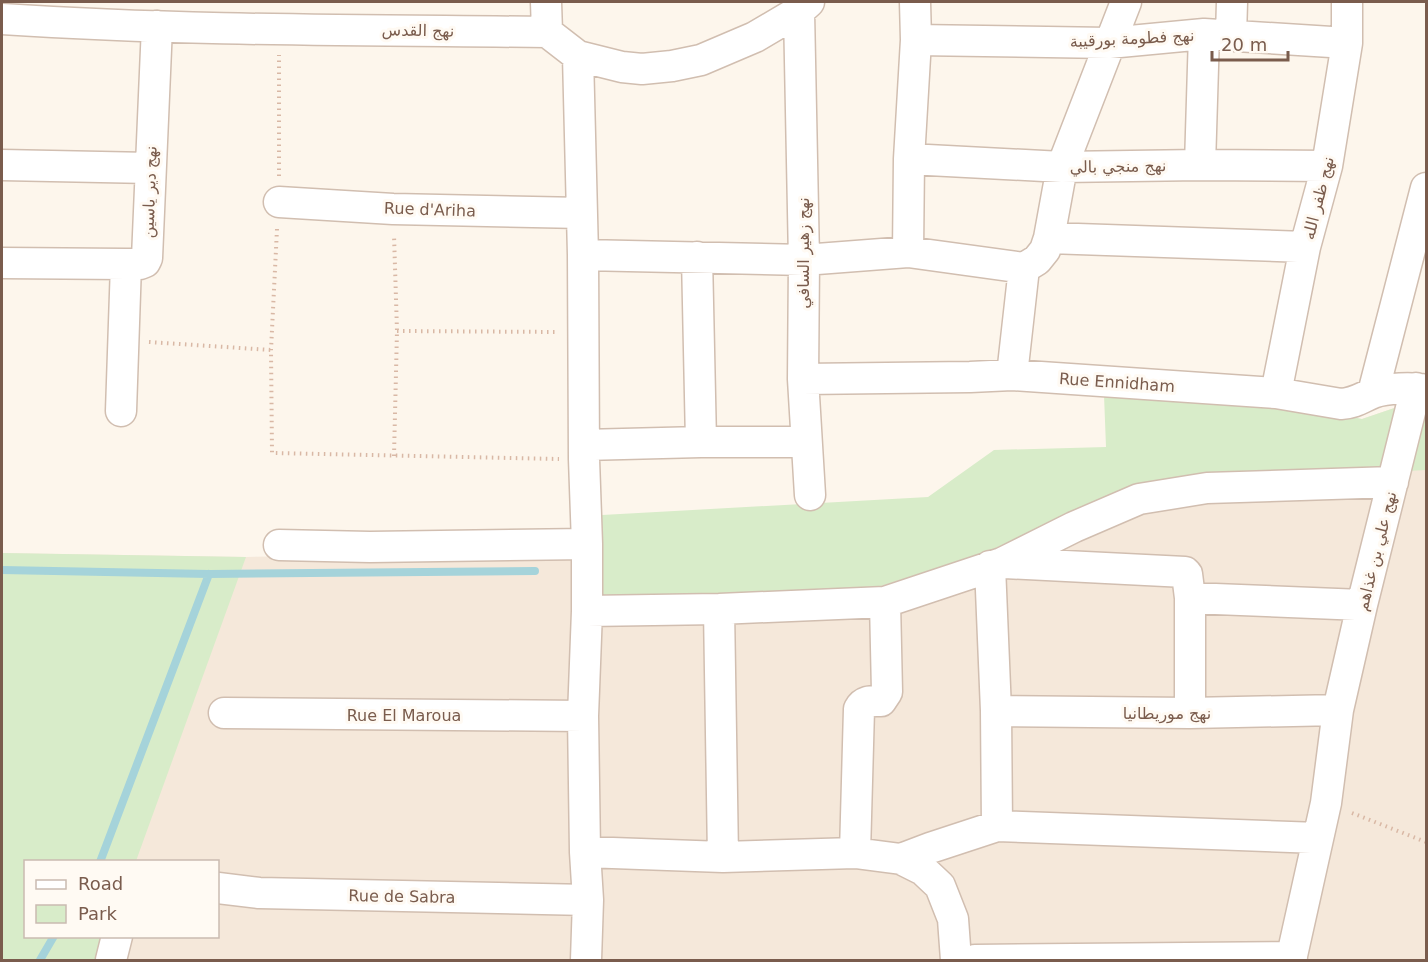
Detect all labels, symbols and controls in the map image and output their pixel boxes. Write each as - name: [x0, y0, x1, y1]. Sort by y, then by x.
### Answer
- street label: نهج القدس: [382, 20, 454, 42]
- scale bar: [1212, 24, 1288, 62]
- street label: نهج فطومة بورقيبة: [1069, 26, 1195, 52]
- text: 20 m: [1221, 34, 1267, 55]
- street label: نهج دير ياسين: [138, 145, 162, 239]
- street label: نهج ظفر الله: [1299, 154, 1339, 242]
- street label: نهج منجي بالي: [1069, 156, 1167, 178]
- street label: نهج زهير السافي: [794, 197, 814, 309]
- street label: Rue d'Ariha: [384, 198, 476, 221]
- street label: Rue Ennidham: [1058, 369, 1175, 396]
- street label: نهج علي بن غذاهم: [1352, 489, 1401, 613]
- street label: نهج موريطانيا: [1123, 704, 1211, 724]
- street label: Rue El Maroua: [347, 706, 461, 725]
- legend: [24, 860, 219, 938]
- text: Road: [78, 873, 123, 894]
- street label: Rue de Sabra: [348, 886, 456, 907]
- text: Park: [78, 903, 117, 924]

